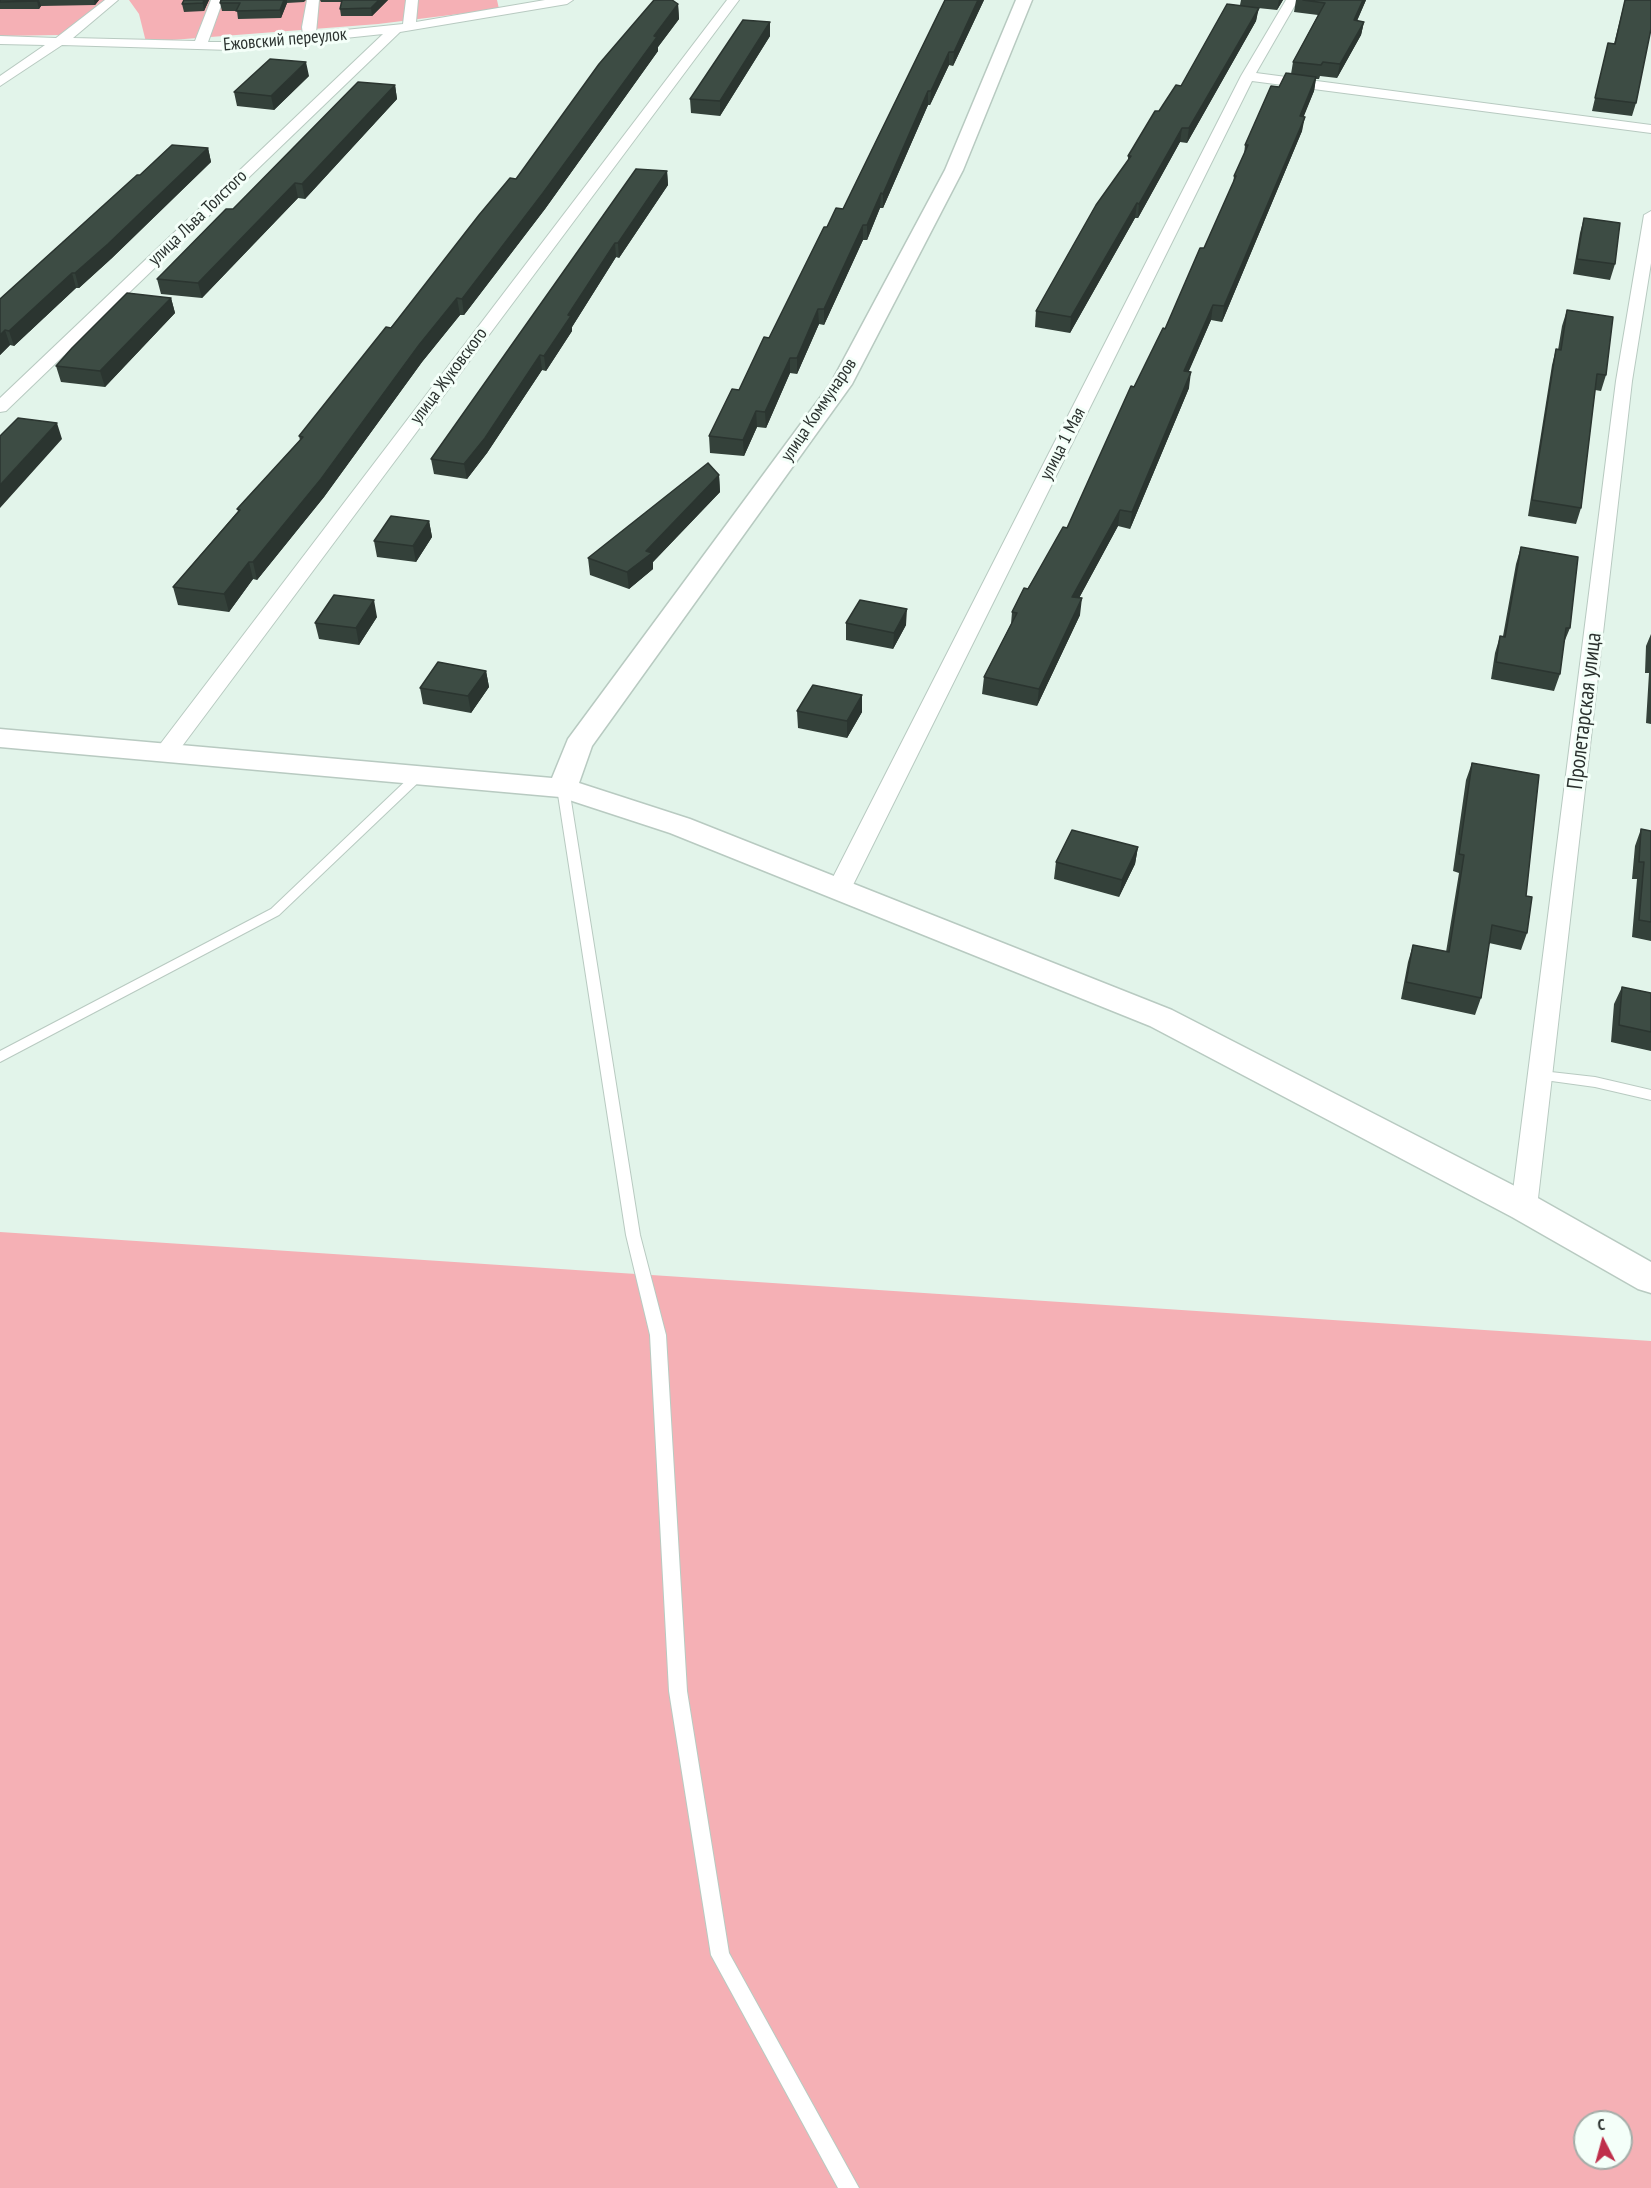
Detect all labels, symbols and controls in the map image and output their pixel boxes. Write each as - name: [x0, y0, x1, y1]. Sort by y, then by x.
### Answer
- street label: Ежовский переулок: [222, 24, 348, 56]
- street label: улица Льва Толстого: [144, 166, 252, 270]
- street label: улица Жуковского: [406, 324, 492, 428]
- street label: улица Коммунаров: [777, 354, 861, 466]
- street label: улица 1 Мая: [1036, 404, 1090, 484]
- street label: Пролетарская улица: [1562, 631, 1608, 791]
- north arrow: [1573, 2110, 1633, 2170]
- text: С: [1597, 2114, 1606, 2134]

